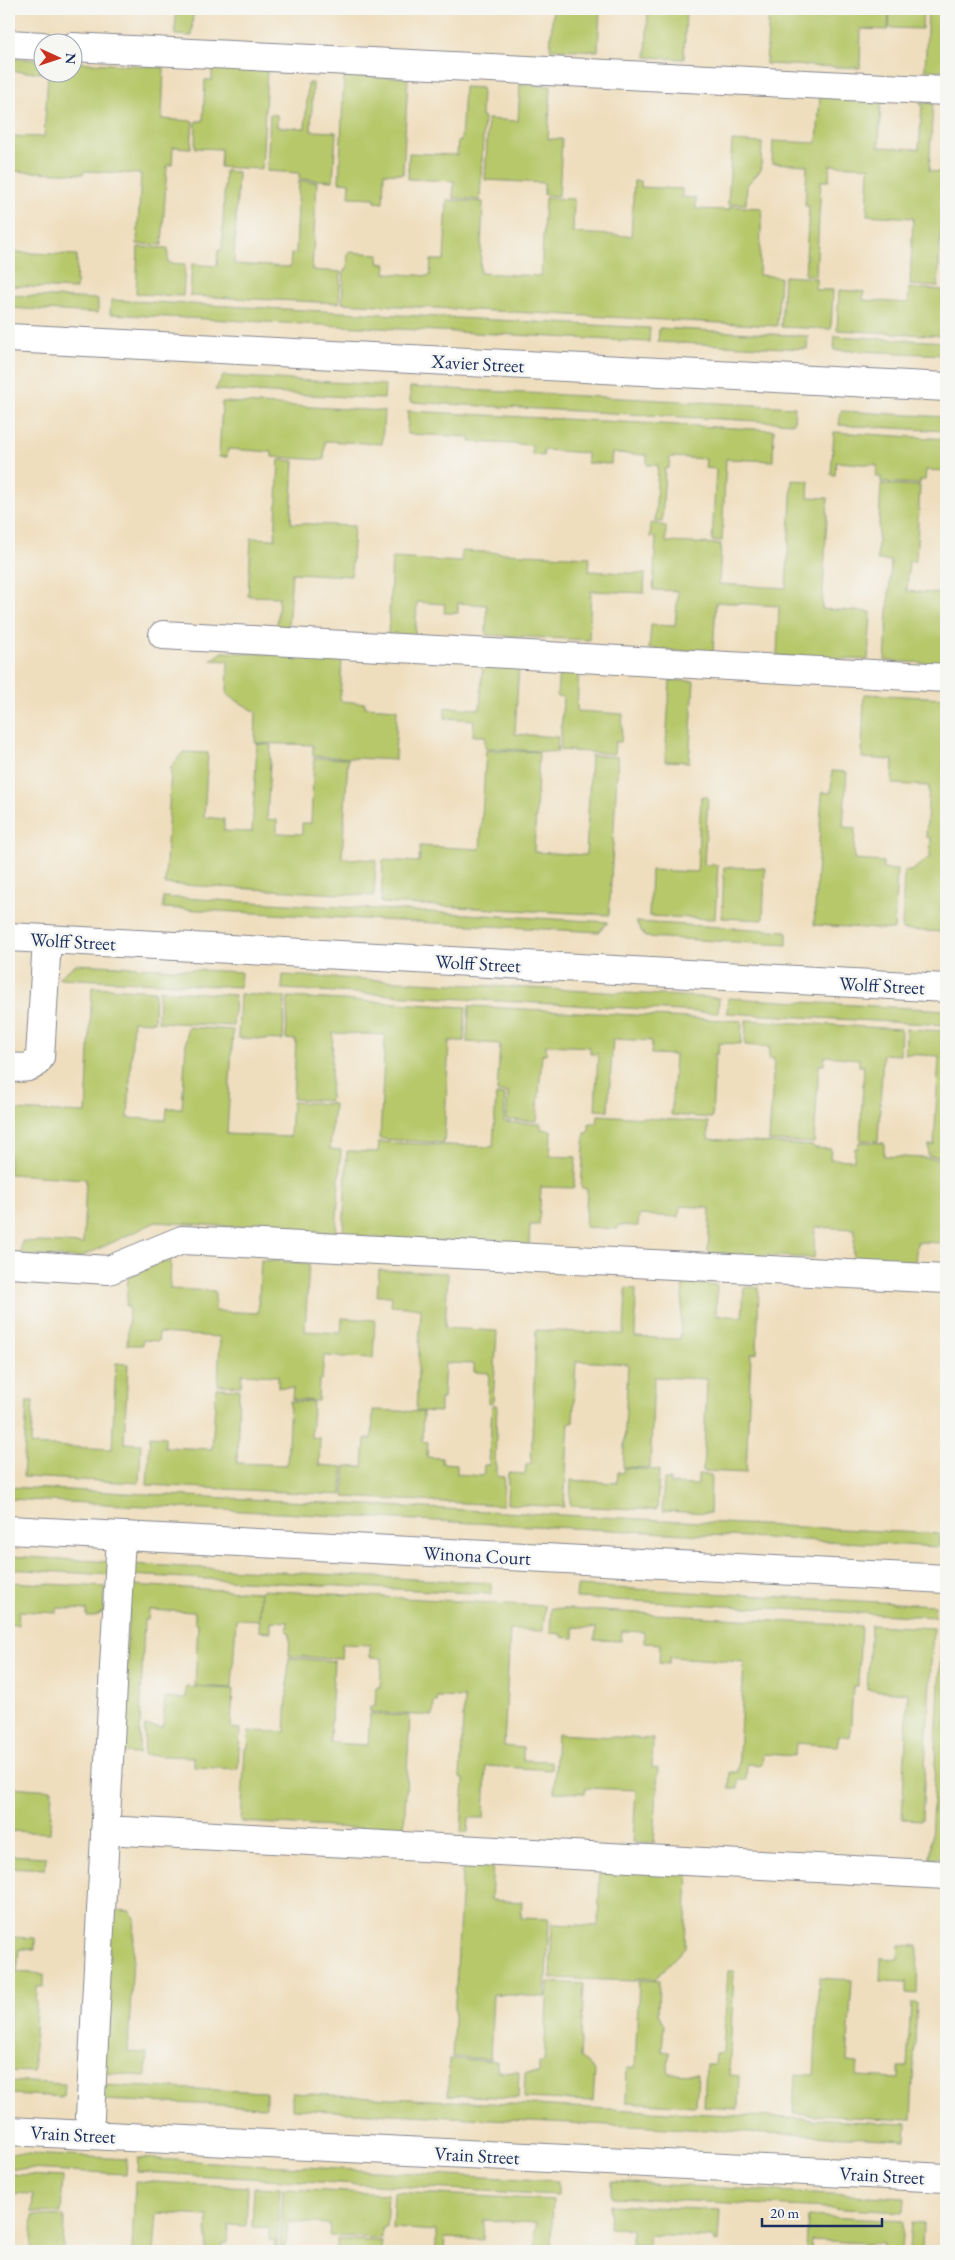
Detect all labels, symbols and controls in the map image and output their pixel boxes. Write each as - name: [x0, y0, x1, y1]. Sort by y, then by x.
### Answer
- north arrow: [32, 32, 82, 82]
- text: N: [62, 53, 80, 65]
- street label: Xavier Street: [430, 349, 525, 378]
- street label: Wolff Street: [30, 927, 116, 956]
- street label: Wolff Street: [435, 949, 521, 978]
- street label: Wolff Street: [839, 971, 925, 1000]
- street label: Winona Court: [423, 1540, 531, 1571]
- street label: Vrain Street: [30, 2120, 116, 2149]
- street label: Vrain Street: [434, 2141, 520, 2170]
- street label: Vrain Street: [839, 2161, 925, 2190]
- scale bar: [762, 2195, 882, 2227]
- text: 20 m: [770, 2203, 799, 2222]

